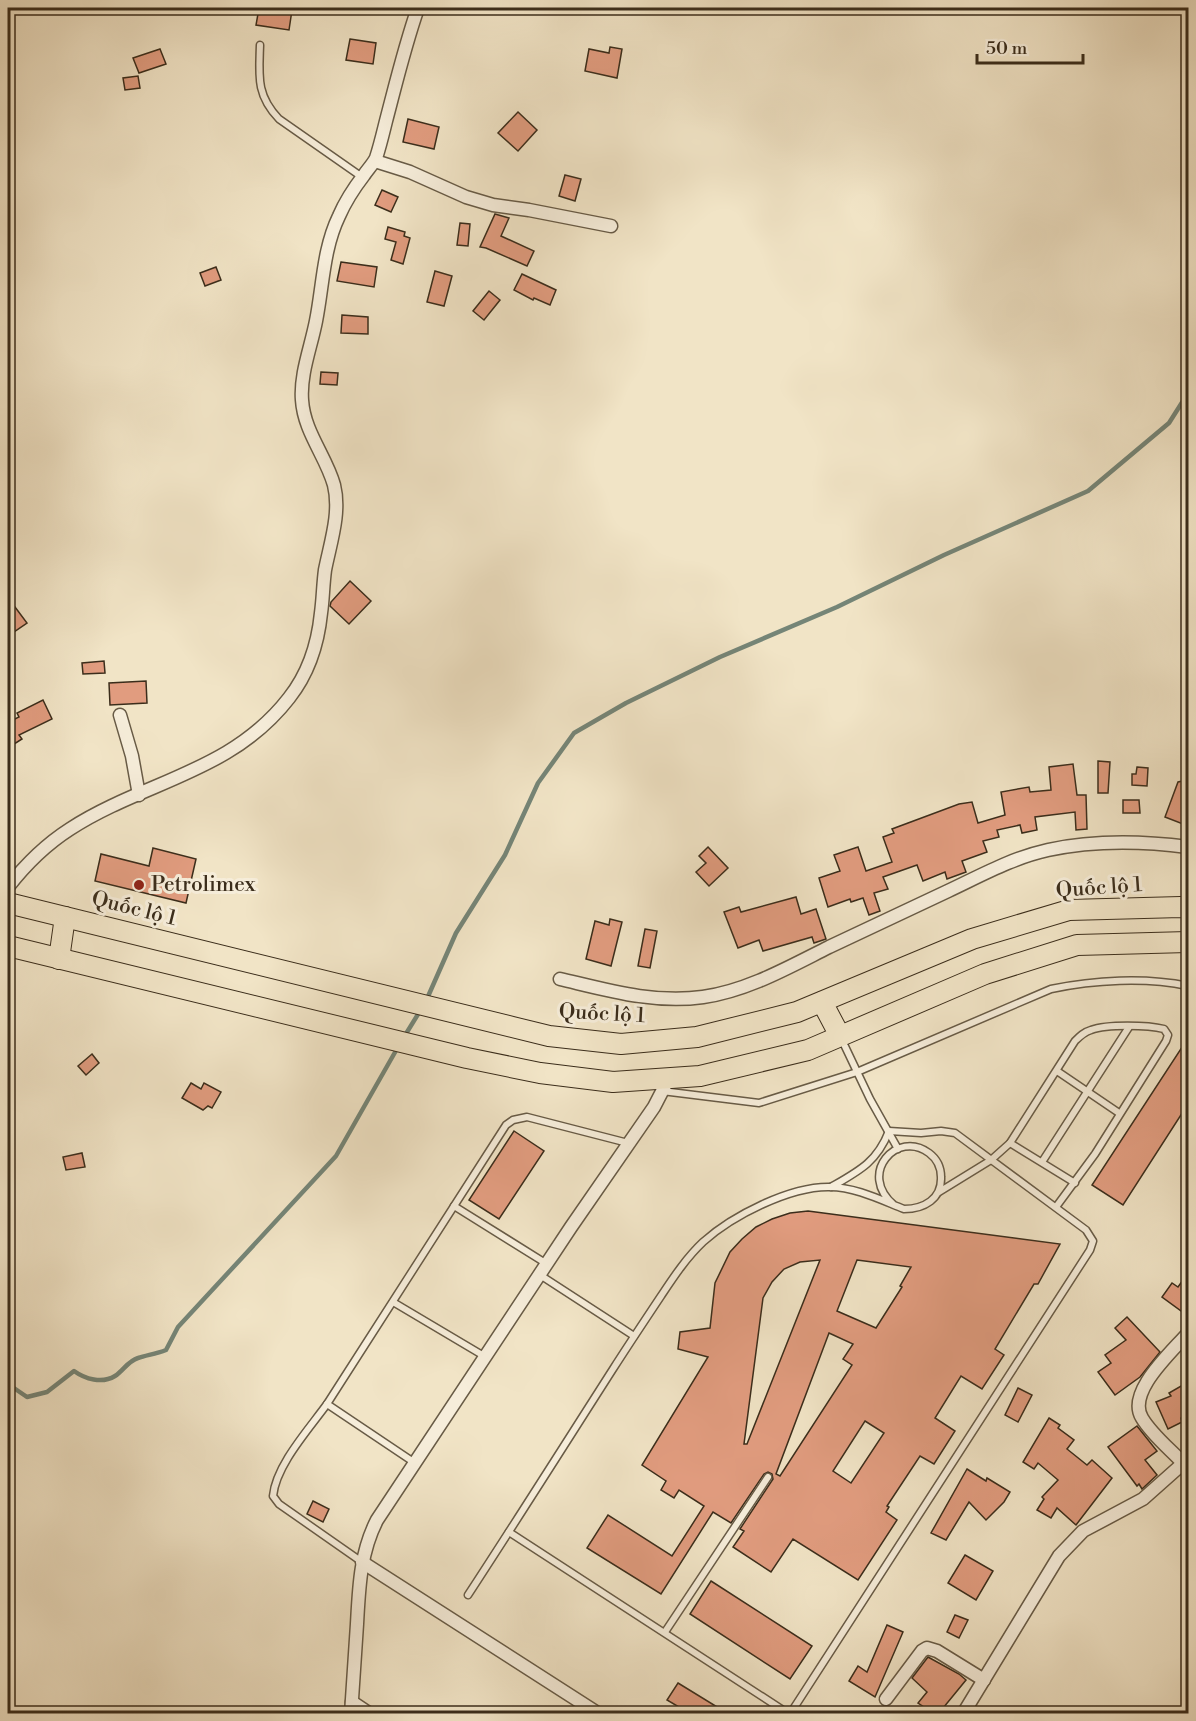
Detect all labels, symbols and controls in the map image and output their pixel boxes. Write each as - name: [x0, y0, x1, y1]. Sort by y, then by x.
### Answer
- scale bar: [977, 27, 1084, 65]
- text: 50 m: [986, 37, 1028, 60]
- place label: Petrolimex: [151, 872, 256, 898]
- street label: Quốc lộ 1: [1055, 872, 1143, 904]
- marker: Petrolimex: [132, 878, 146, 892]
- street label: Quốc lộ 1: [89, 886, 179, 932]
- street label: Quốc lộ 1: [558, 999, 646, 1029]

